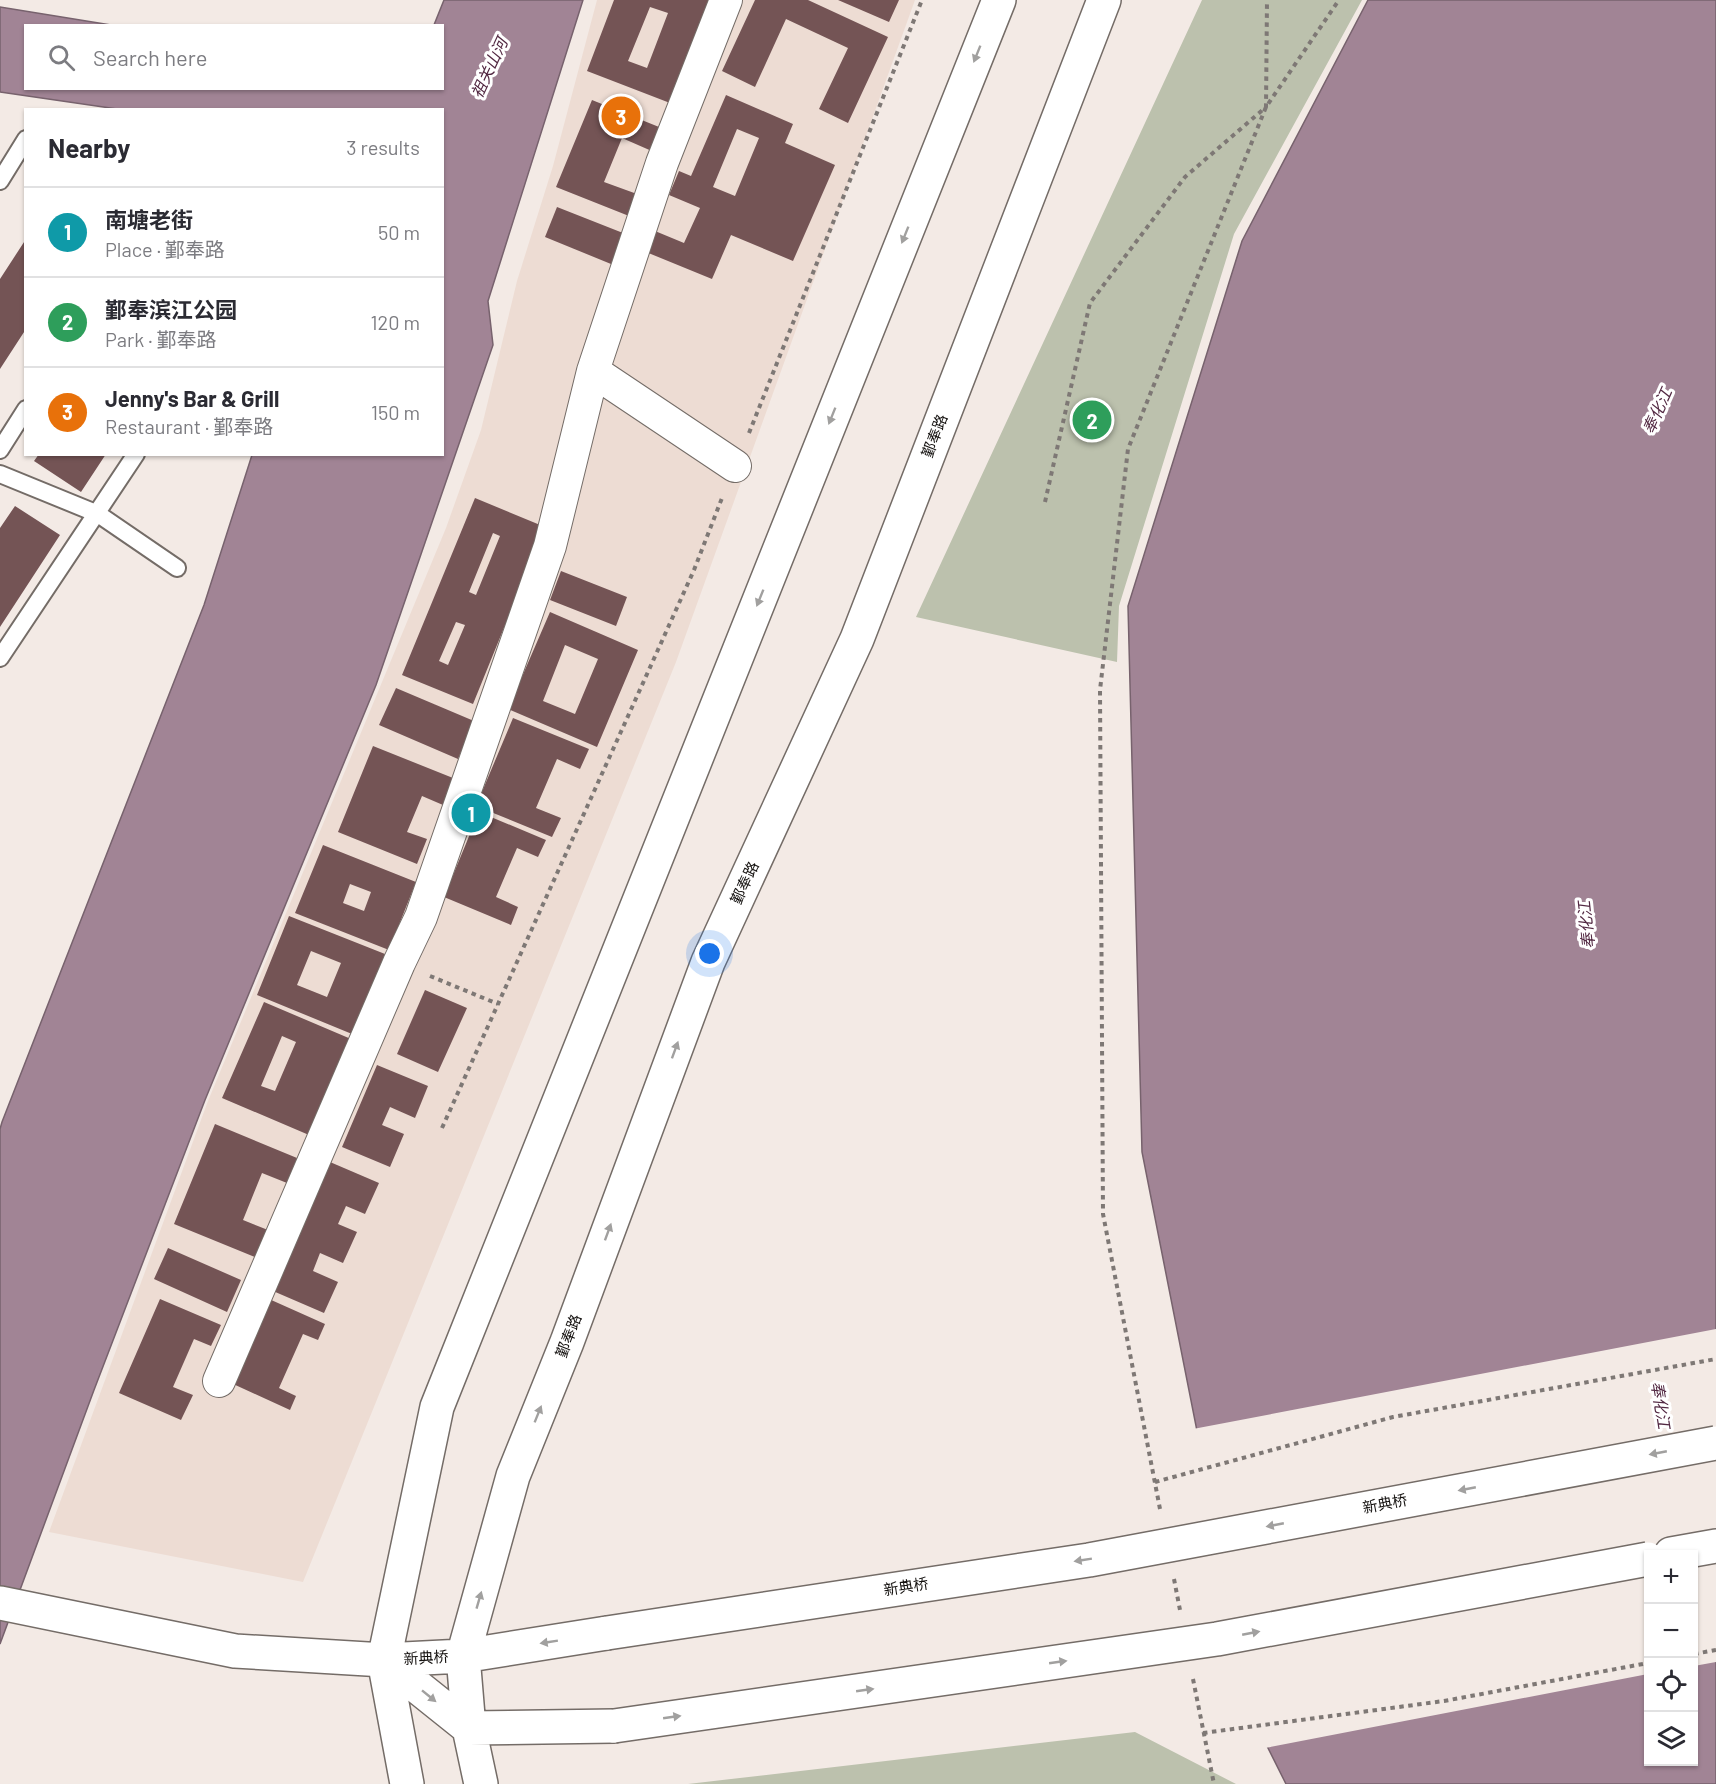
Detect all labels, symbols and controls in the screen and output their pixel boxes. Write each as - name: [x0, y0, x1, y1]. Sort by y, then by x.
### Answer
- search box: [24, 24, 444, 90]
- water label: 祖关山河: [466, 32, 512, 101]
- icon: search: [45, 41, 78, 74]
- text: Search here: [93, 44, 207, 70]
- one-way arrow: [972, 46, 982, 64]
- pin: 3: [602, 94, 640, 138]
- text: Nearby: [48, 132, 130, 163]
- text: 3 results: [346, 135, 420, 159]
- text: 南塘老街: [105, 206, 193, 232]
- text: 1: [64, 220, 71, 244]
- text: 50 m: [378, 220, 420, 244]
- one-way arrow: [900, 227, 910, 245]
- text: Place · 鄞奉路: [105, 237, 225, 261]
- text: 鄞奉滨江公园: [105, 296, 237, 322]
- text: 2: [62, 310, 73, 334]
- text: 120 m: [370, 310, 420, 334]
- text: Park · 鄞奉路: [105, 327, 217, 351]
- water label: 奉化江: [1638, 383, 1676, 437]
- text: Jenny's Bar & Grill: [105, 385, 279, 411]
- pin: 2: [1072, 398, 1112, 442]
- text: 3: [62, 400, 73, 424]
- text: 150 m: [371, 400, 420, 424]
- one-way arrow: [827, 408, 837, 426]
- street label: 鄞奉路: [918, 411, 951, 460]
- text: Restaurant · 鄞奉路: [105, 414, 273, 438]
- one-way arrow: [755, 589, 765, 607]
- pin: 1: [452, 790, 490, 836]
- street label: 鄞奉路: [726, 858, 762, 907]
- water label: 奉化江: [1573, 898, 1597, 950]
- your location: [695, 939, 724, 968]
- one-way arrow: [671, 1040, 681, 1058]
- one-way arrow: [603, 1223, 613, 1241]
- street label: 鄞奉路: [552, 1311, 585, 1360]
- water label: 奉化江: [1648, 1380, 1675, 1432]
- one-way arrow: [533, 1405, 543, 1423]
- one-way arrow: [1649, 1449, 1668, 1458]
- one-way arrow: [1457, 1485, 1476, 1494]
- street label: 新典桥: [1361, 1490, 1409, 1516]
- one-way arrow: [1265, 1521, 1284, 1530]
- map controls: [1644, 1550, 1698, 1766]
- button: +: [1644, 1550, 1698, 1604]
- one-way arrow: [1074, 1556, 1093, 1565]
- street label: 新典桥: [882, 1574, 929, 1598]
- one-way arrow: [474, 1591, 484, 1609]
- button: −: [1644, 1604, 1698, 1658]
- one-way arrow: [1241, 1628, 1260, 1637]
- one-way arrow: [540, 1638, 559, 1647]
- street label: 新典桥: [403, 1647, 449, 1667]
- one-way arrow: [1048, 1657, 1067, 1666]
- button: locate: [1644, 1658, 1698, 1712]
- one-way arrow: [855, 1685, 874, 1694]
- one-way arrow: [422, 1690, 437, 1702]
- button: layers: [1644, 1712, 1698, 1766]
- one-way arrow: [662, 1713, 681, 1722]

